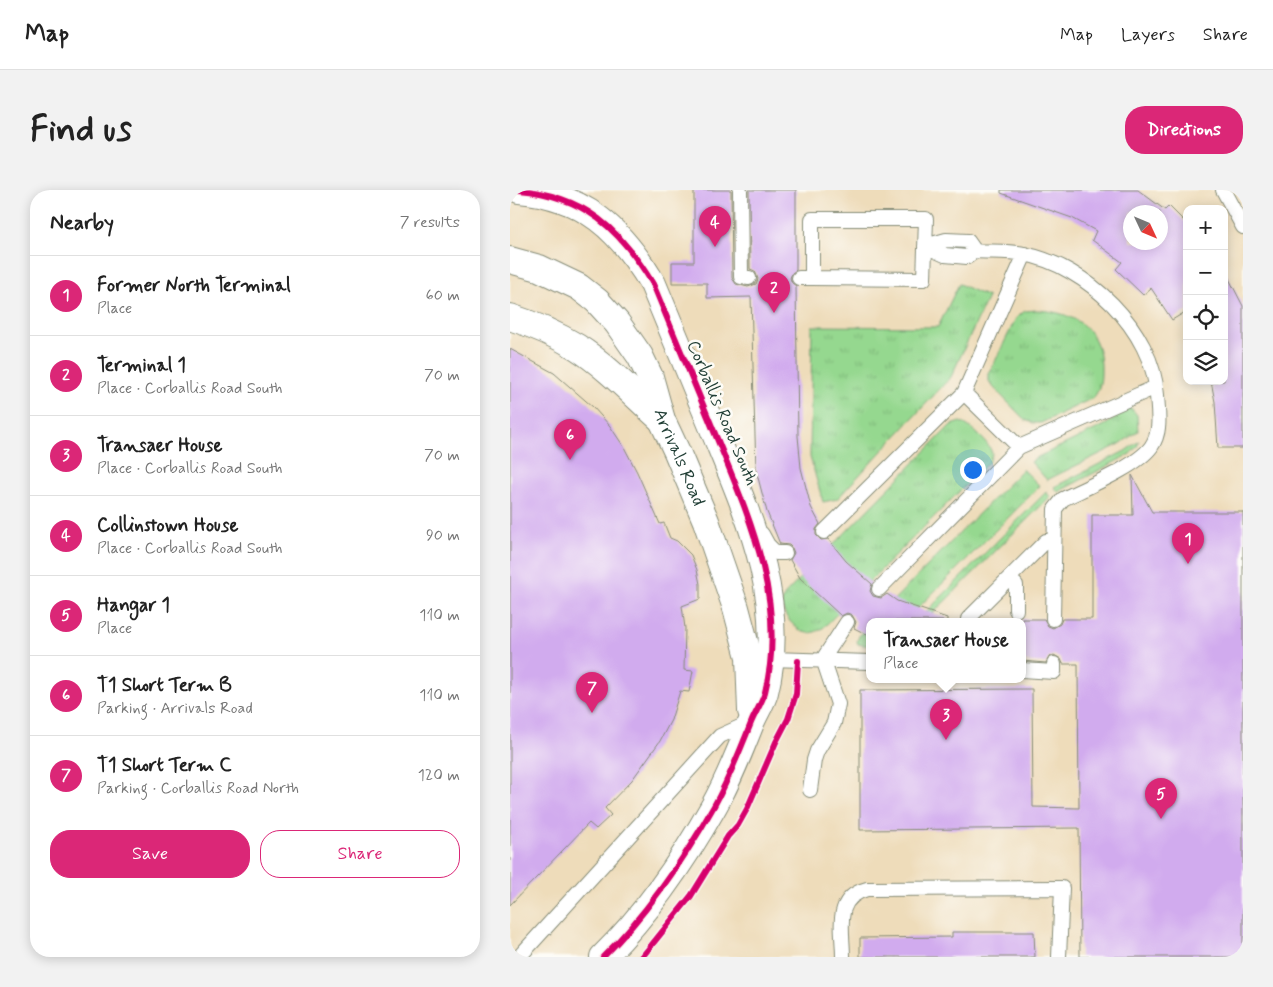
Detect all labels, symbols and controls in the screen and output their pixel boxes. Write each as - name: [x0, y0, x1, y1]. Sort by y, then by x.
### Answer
- text: Map: [25, 19, 69, 50]
- text: Map: [1060, 23, 1093, 47]
- text: Layers: [1121, 23, 1175, 47]
- text: Share: [1203, 23, 1248, 47]
- button: Directions: [1125, 106, 1243, 154]
- text: Find us: [30, 107, 132, 153]
- north arrow: [1123, 205, 1168, 250]
- map controls: [1183, 205, 1228, 385]
- button: +: [1183, 205, 1228, 250]
- pin: 4: [699, 206, 731, 247]
- text: Nearby: [50, 209, 114, 237]
- text: 7 results: [400, 212, 460, 233]
- button: −: [1183, 250, 1228, 295]
- pin: 2: [758, 272, 790, 313]
- text: Former North Terminal: [97, 273, 291, 298]
- text: 1: [62, 285, 70, 306]
- text: 60 m: [426, 285, 460, 306]
- button: locate: [1183, 295, 1228, 340]
- text: Place: [97, 298, 132, 319]
- street label: Corballis Road South: [681, 337, 763, 489]
- button: layers: [1183, 340, 1228, 385]
- text: Terminal 1: [97, 353, 186, 378]
- text: 2: [62, 365, 70, 386]
- text: 70 m: [424, 365, 460, 386]
- text: Place · Corballis Road South: [97, 378, 283, 399]
- street label: Arrivals Road: [647, 406, 710, 510]
- pin: 6: [554, 419, 586, 460]
- text: Transaer House: [97, 433, 222, 458]
- text: 3: [62, 445, 70, 466]
- text: 70 m: [424, 445, 460, 466]
- your location: [960, 457, 986, 483]
- text: Place · Corballis Road South: [97, 458, 283, 479]
- text: Collinstown House: [97, 513, 238, 538]
- pin: 1: [1172, 523, 1204, 564]
- text: 4: [61, 525, 71, 546]
- text: 90 m: [426, 525, 460, 546]
- text: Place · Corballis Road South: [97, 538, 283, 559]
- text: Hangar 1: [97, 593, 170, 618]
- text: 5: [61, 605, 71, 626]
- text: 110 m: [419, 605, 460, 626]
- text: Place: [97, 618, 132, 639]
- popup: [866, 618, 1026, 683]
- text: Transaer House: [883, 628, 1009, 653]
- text: Place: [883, 653, 919, 674]
- pin: 7: [576, 672, 608, 713]
- text: T1 Short Term B: [97, 673, 232, 698]
- text: 6: [62, 685, 70, 706]
- text: 110 m: [419, 685, 460, 706]
- text: Parking · Arrivals Road: [97, 698, 253, 719]
- pin: 3: [930, 699, 962, 740]
- text: T1 Short Term C: [97, 753, 232, 778]
- text: 7: [61, 765, 71, 786]
- text: 120 m: [418, 765, 460, 786]
- text: Parking · Corballis Road North: [97, 778, 299, 799]
- pin: 5: [1145, 778, 1177, 819]
- button: Save: [50, 830, 250, 878]
- button: Share: [260, 830, 460, 878]

